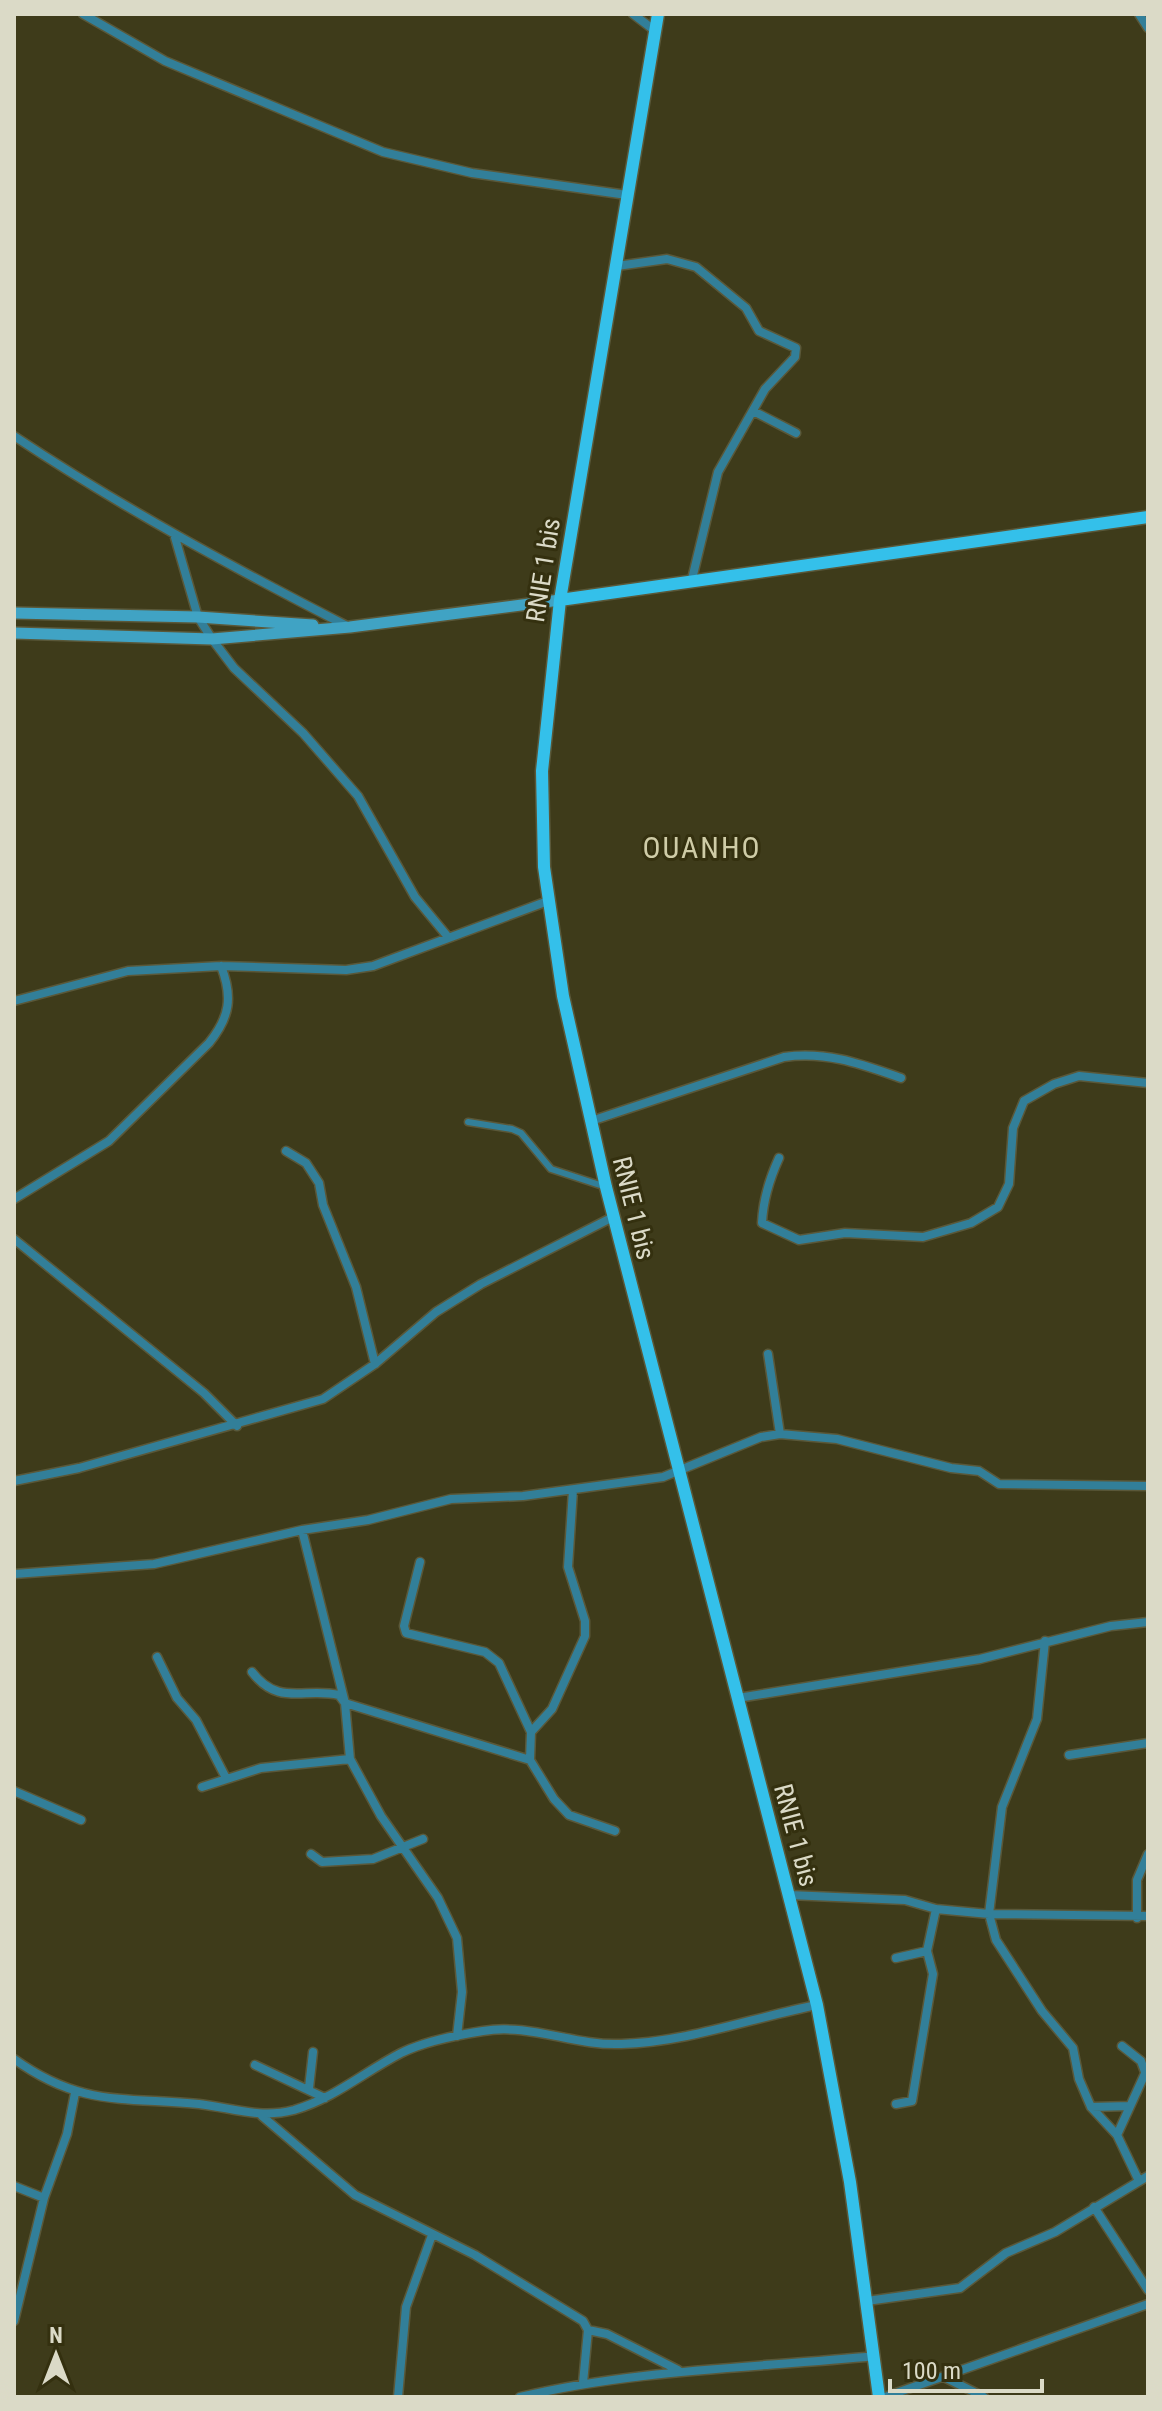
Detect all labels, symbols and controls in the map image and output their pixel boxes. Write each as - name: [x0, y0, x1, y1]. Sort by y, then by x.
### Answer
- street label: RNIE 1 bis: [520, 516, 566, 624]
- district label: OUANHO: [642, 830, 762, 865]
- street label: RNIE 1 bis: [607, 1154, 661, 1262]
- street label: RNIE 1 bis: [768, 1781, 824, 1889]
- north arrow: [16, 2315, 96, 2395]
- text: N: [49, 2323, 63, 2348]
- scale bar: [890, 2343, 1042, 2393]
- text: 100 m: [902, 2357, 961, 2385]

